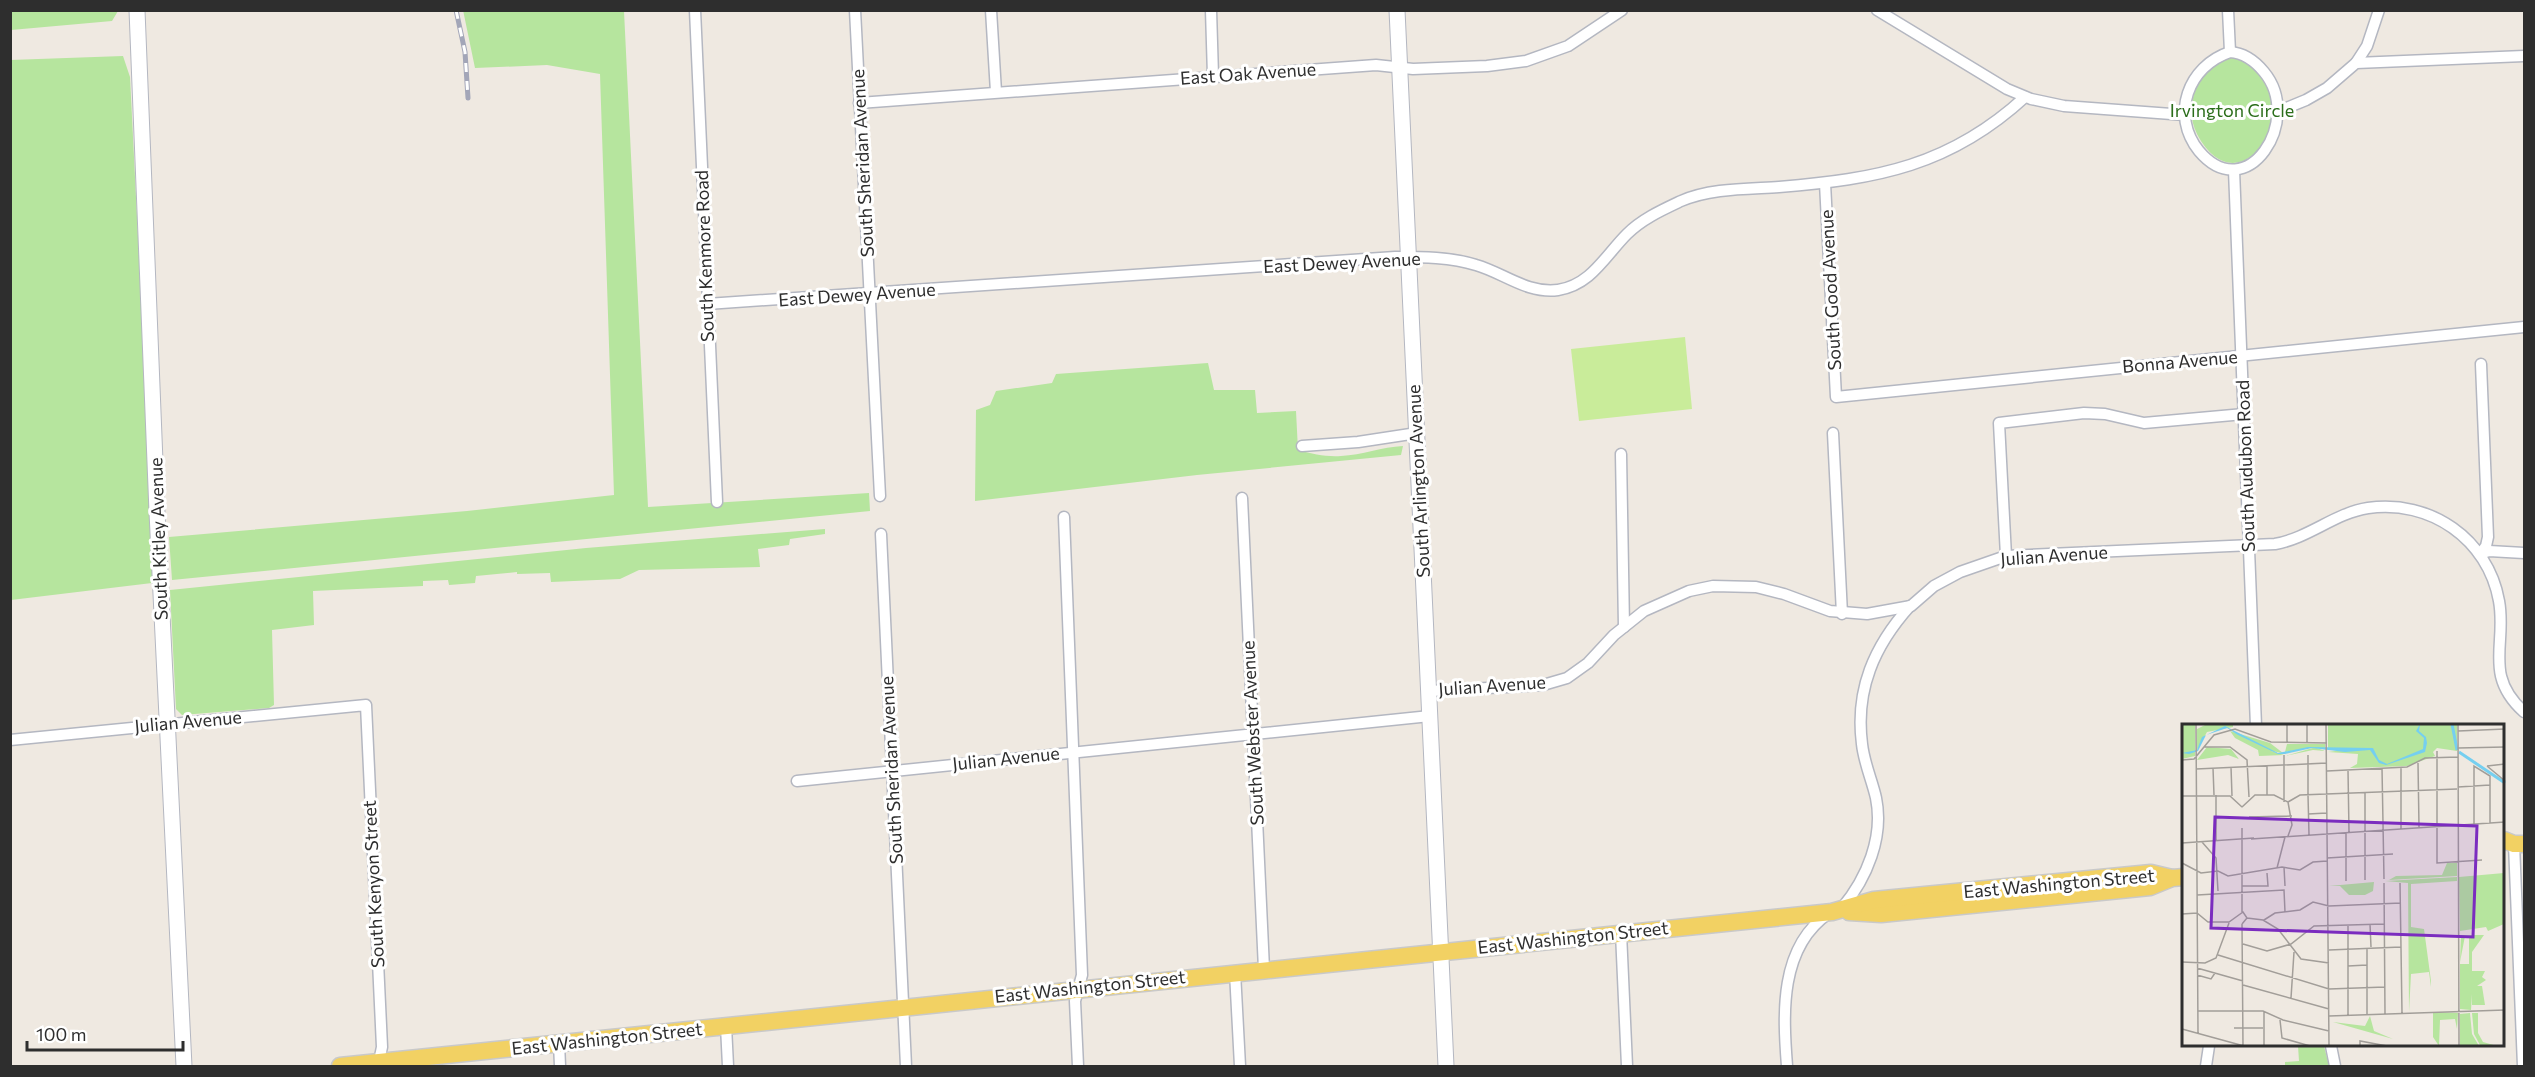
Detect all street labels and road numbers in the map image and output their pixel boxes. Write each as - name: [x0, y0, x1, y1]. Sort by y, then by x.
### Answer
- street label: East Oak Avenue: [1179, 57, 1317, 89]
- street label: South Sheridan Avenue: [846, 68, 878, 258]
- street label: South Kenmore Road: [690, 170, 718, 342]
- street label: South Good Avenue: [1815, 209, 1845, 371]
- street label: East Dewey Avenue: [1263, 247, 1421, 277]
- street label: East Dewey Avenue: [777, 278, 936, 310]
- street label: Bonna Avenue: [2121, 345, 2239, 377]
- street label: South Audubon Road: [2231, 379, 2259, 553]
- street label: South Arlington Avenue: [1402, 384, 1434, 578]
- street label: South Kitley Avenue: [144, 457, 172, 621]
- street label: Julian Avenue: [1999, 540, 2108, 570]
- street label: South Webster Avenue: [1236, 640, 1268, 826]
- street label: Julian Avenue: [1437, 670, 1546, 700]
- street label: South Sheridan Avenue: [875, 675, 907, 865]
- street label: Julian Avenue: [133, 705, 243, 737]
- street label: Julian Avenue: [951, 741, 1061, 775]
- street label: South Kenyon Street: [358, 800, 388, 968]
- street label: East Washington Street: [1962, 864, 2155, 902]
- street label: East Washington Street: [1476, 916, 1669, 958]
- street label: East Washington Street: [993, 965, 1186, 1007]
- street label: East Washington Street: [510, 1017, 703, 1059]

